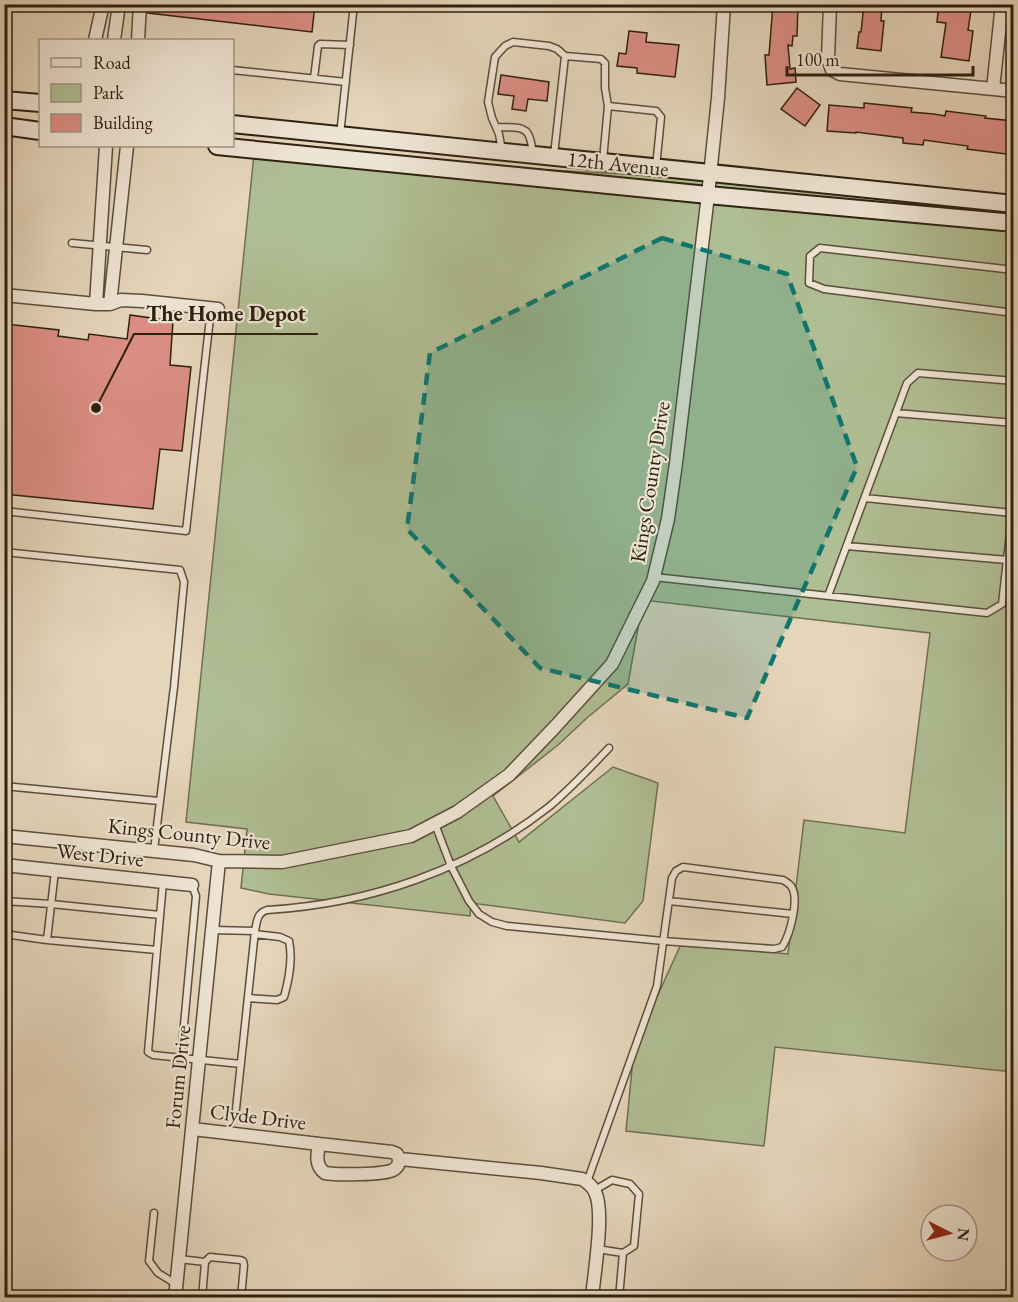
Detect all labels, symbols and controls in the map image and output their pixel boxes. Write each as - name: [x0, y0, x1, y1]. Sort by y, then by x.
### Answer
- legend: [39, 39, 234, 147]
- scale bar: [787, 39, 973, 77]
- text: 100 m: [796, 48, 840, 71]
- text: Road: [93, 51, 132, 74]
- text: Park: [93, 81, 124, 104]
- text: Building: [93, 111, 153, 134]
- street label: 12th Avenue: [566, 145, 670, 182]
- callout: The Home Depot: [134, 294, 318, 334]
- text: The Home Depot: [146, 299, 307, 328]
- street label: Kings County Drive: [623, 399, 676, 565]
- street label: Kings County Drive: [107, 812, 272, 855]
- street label: West Drive: [55, 836, 145, 873]
- street label: Forum Drive: [159, 1024, 196, 1130]
- street label: Clyde Drive: [209, 1097, 308, 1136]
- north arrow: [919, 1203, 979, 1263]
- text: N: [952, 1227, 975, 1242]

